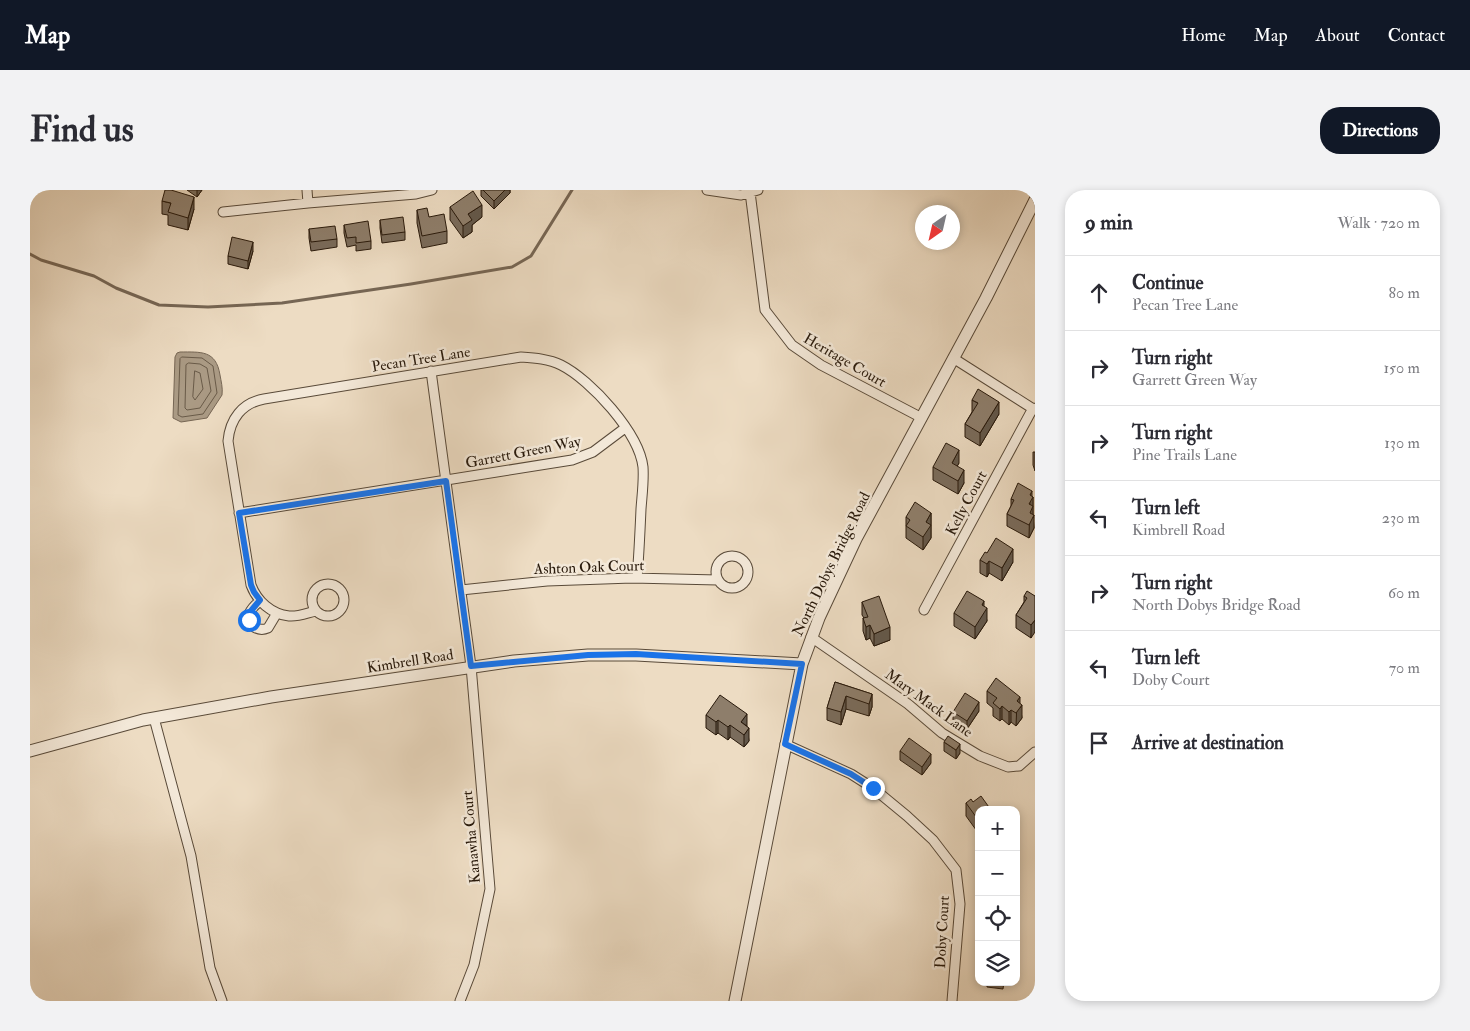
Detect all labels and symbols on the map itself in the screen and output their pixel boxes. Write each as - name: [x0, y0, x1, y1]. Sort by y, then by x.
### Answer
- north arrow: [915, 205, 960, 250]
- street label: Heritage Court: [800, 329, 890, 392]
- street label: Pecan Tree Lane: [370, 342, 472, 377]
- street label: Garrett Green Way: [464, 432, 583, 473]
- street label: Kelly Court: [942, 468, 991, 539]
- street label: North Dobys Bridge Road: [788, 488, 875, 639]
- street label: Ashton Oak Court: [532, 556, 645, 579]
- route start: [238, 609, 261, 632]
- street label: Kimbrell Road: [365, 645, 455, 678]
- street label: Mary Mack Lane: [881, 665, 976, 742]
- route end: [862, 777, 885, 800]
- street label: Kanawha Court: [458, 790, 485, 884]
- street label: Doby Court: [931, 895, 954, 969]

